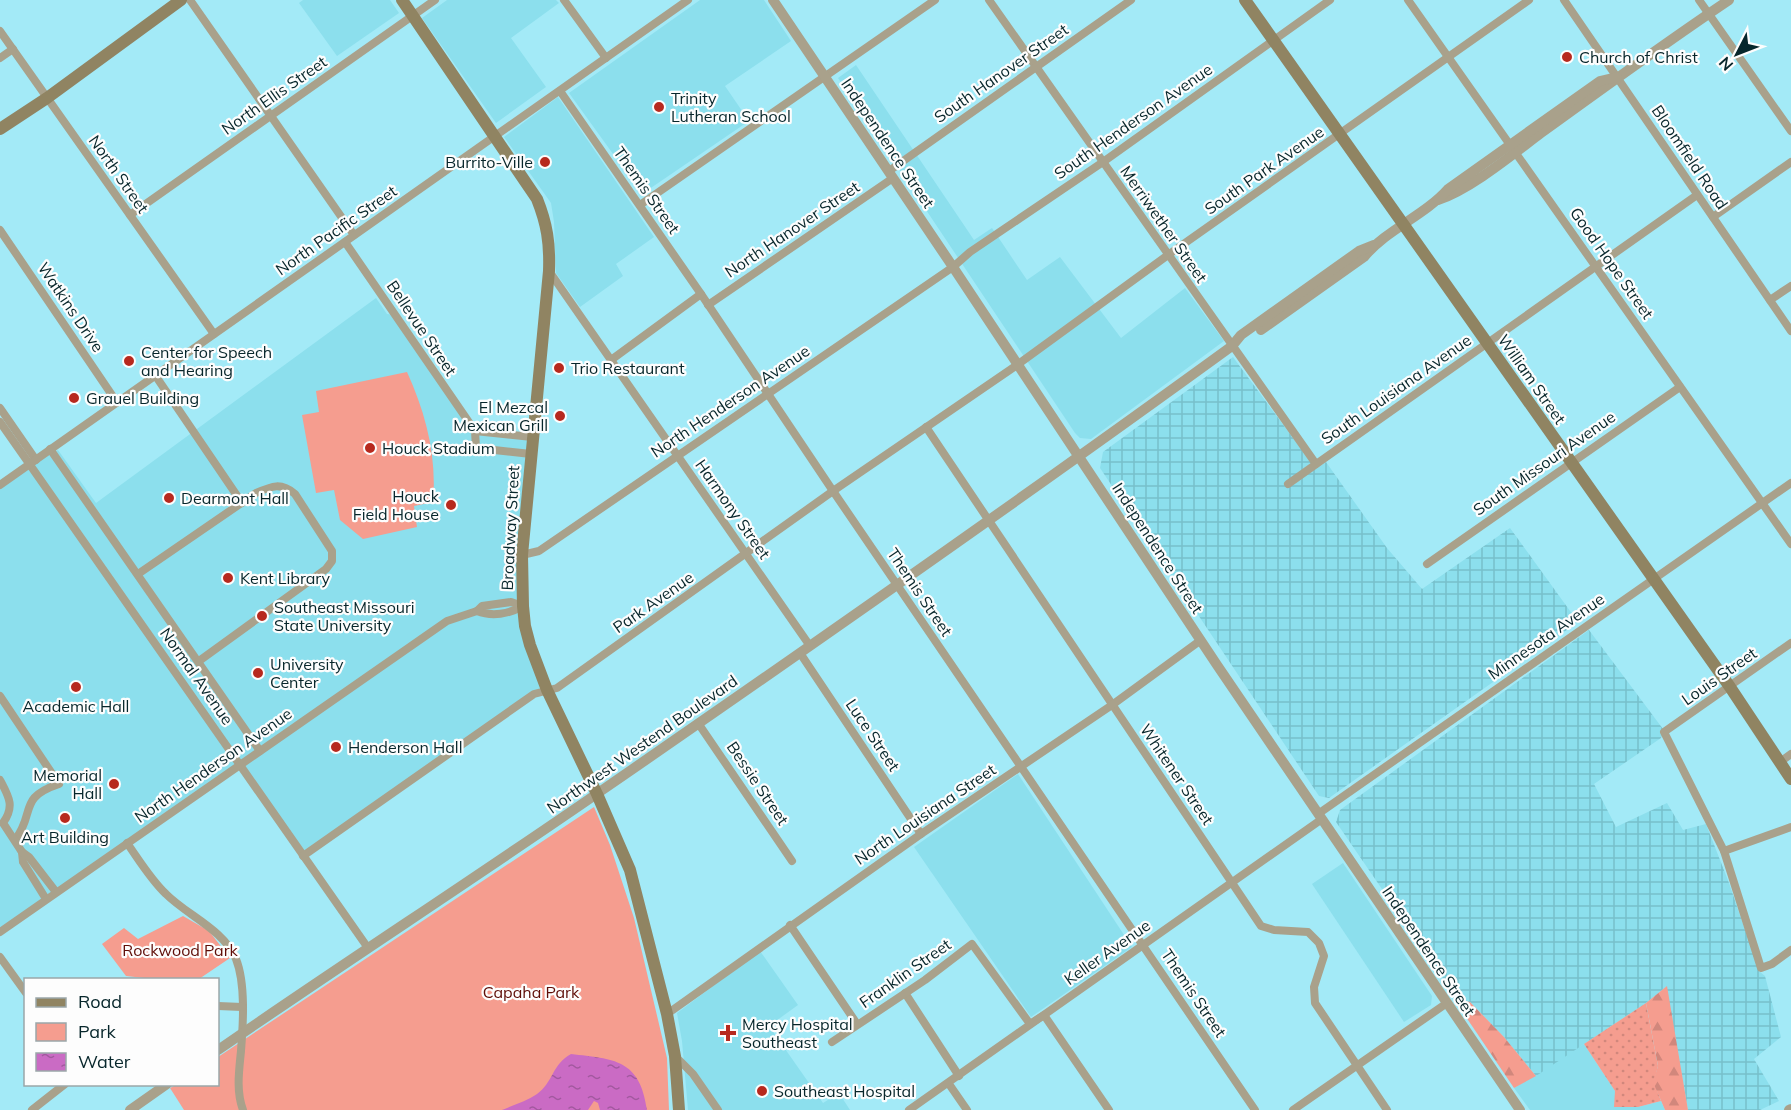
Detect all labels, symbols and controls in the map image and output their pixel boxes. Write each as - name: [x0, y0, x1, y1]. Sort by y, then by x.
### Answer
- street label: South Hanover Street: [930, 19, 1072, 127]
- north arrow: [1707, 24, 1767, 84]
- place label: Church of Christ: [1579, 47, 1698, 67]
- marker: Church of Christ: [1560, 50, 1574, 64]
- street label: North Ellis Street: [218, 51, 331, 139]
- text: N: [1714, 53, 1737, 75]
- street label: South Henderson Avenue: [1050, 59, 1216, 183]
- street label: Independence Street: [837, 74, 939, 212]
- place label: Trinity Lutheran School: [671, 88, 791, 126]
- marker: Trinity Lutheran School: [652, 100, 666, 114]
- street label: Bloomfield Road: [1648, 101, 1732, 213]
- street label: South Park Avenue: [1200, 121, 1328, 219]
- street label: North Street: [85, 131, 153, 217]
- street label: Themis Street: [610, 143, 685, 238]
- place label: Burrito-Ville: [445, 152, 533, 172]
- marker: Burrito-Ville: [538, 155, 552, 169]
- street label: Merriwether Street: [1116, 162, 1212, 287]
- street label: North Hanover Street: [721, 176, 863, 281]
- street label: North Pacific Street: [272, 180, 401, 279]
- street label: Good Hope Street: [1566, 203, 1658, 323]
- street label: Watkins Drive: [34, 258, 108, 356]
- street label: Bellevue Street: [383, 277, 461, 380]
- street label: South Louisiana Avenue: [1317, 330, 1475, 448]
- street label: William Street: [1494, 330, 1571, 428]
- street label: North Henderson Avenue: [647, 340, 813, 462]
- place label: Center for Speech and Hearing: [141, 342, 272, 380]
- marker: Center for Speech and Hearing: [122, 354, 136, 368]
- place label: Trio Restaurant: [571, 358, 685, 378]
- marker: Trio Restaurant: [552, 361, 566, 375]
- place label: Grauel Building: [86, 388, 199, 408]
- marker: Grauel Building: [67, 391, 81, 405]
- place label: El Mezcal Mexican Grill: [453, 397, 548, 435]
- street label: South Missouri Avenue: [1469, 406, 1619, 520]
- marker: El Mezcal Mexican Grill: [553, 409, 567, 423]
- place label: Houck Stadium: [382, 438, 495, 458]
- marker: Houck Stadium: [363, 441, 377, 455]
- street label: Harmony Street: [691, 455, 775, 563]
- street label: Broadway Street: [497, 465, 523, 591]
- street label: Independence Street: [1108, 479, 1208, 618]
- place label: Houck Field House: [353, 486, 440, 524]
- place label: Dearmont Hall: [181, 488, 289, 508]
- marker: Dearmont Hall: [162, 491, 176, 505]
- marker: Houck Field House: [444, 498, 458, 512]
- street label: Themis Street: [883, 544, 957, 640]
- street label: Park Avenue: [609, 567, 697, 637]
- place label: Kent Library: [240, 568, 331, 588]
- marker: Kent Library: [221, 571, 235, 585]
- street label: Minnesota Avenue: [1484, 588, 1608, 684]
- place label: Southeast Missouri State University: [274, 597, 415, 635]
- marker: Southeast Missouri State University: [255, 609, 269, 623]
- street label: Normal Avenue: [156, 623, 238, 729]
- street label: Louis Street: [1678, 643, 1761, 709]
- place label: University Center: [270, 654, 344, 692]
- marker: University Center: [251, 666, 265, 680]
- street label: Northwest Westend Boulevard: [543, 670, 741, 818]
- marker: Academic Hall: [69, 680, 83, 694]
- street label: Luce Street: [842, 695, 905, 775]
- place label: Academic Hall: [23, 696, 129, 716]
- street label: North Henderson Avenue: [131, 703, 295, 827]
- street label: Whitener Street: [1136, 720, 1218, 829]
- place label: Henderson Hall: [348, 737, 462, 757]
- street label: Bessie Street: [723, 737, 793, 829]
- marker: Henderson Hall: [329, 740, 343, 754]
- street label: North Louisiana Street: [851, 759, 1000, 869]
- place label: Memorial Hall: [33, 765, 102, 803]
- marker: Memorial Hall: [107, 777, 121, 791]
- marker: Art Building: [58, 811, 72, 825]
- place label: Art Building: [21, 827, 109, 847]
- street label: Independence Street: [1378, 882, 1480, 1020]
- street label: Keller Avenue: [1060, 915, 1154, 989]
- street label: Franklin Street: [855, 934, 955, 1012]
- park label: Rockwood Park: [122, 940, 238, 960]
- street label: Themis Street: [1157, 945, 1231, 1041]
- legend: [24, 978, 219, 1086]
- park label: Capaha Park: [483, 982, 580, 1002]
- text: Road: [78, 990, 122, 1013]
- place label: Mercy Hospital Southeast: [742, 1014, 853, 1052]
- text: Park: [78, 1020, 117, 1043]
- marker: Mercy Hospital Southeast: [719, 1024, 737, 1042]
- text: Water: [78, 1050, 131, 1073]
- place label: Southeast Hospital: [774, 1081, 915, 1101]
- marker: Southeast Hospital: [755, 1084, 769, 1098]

